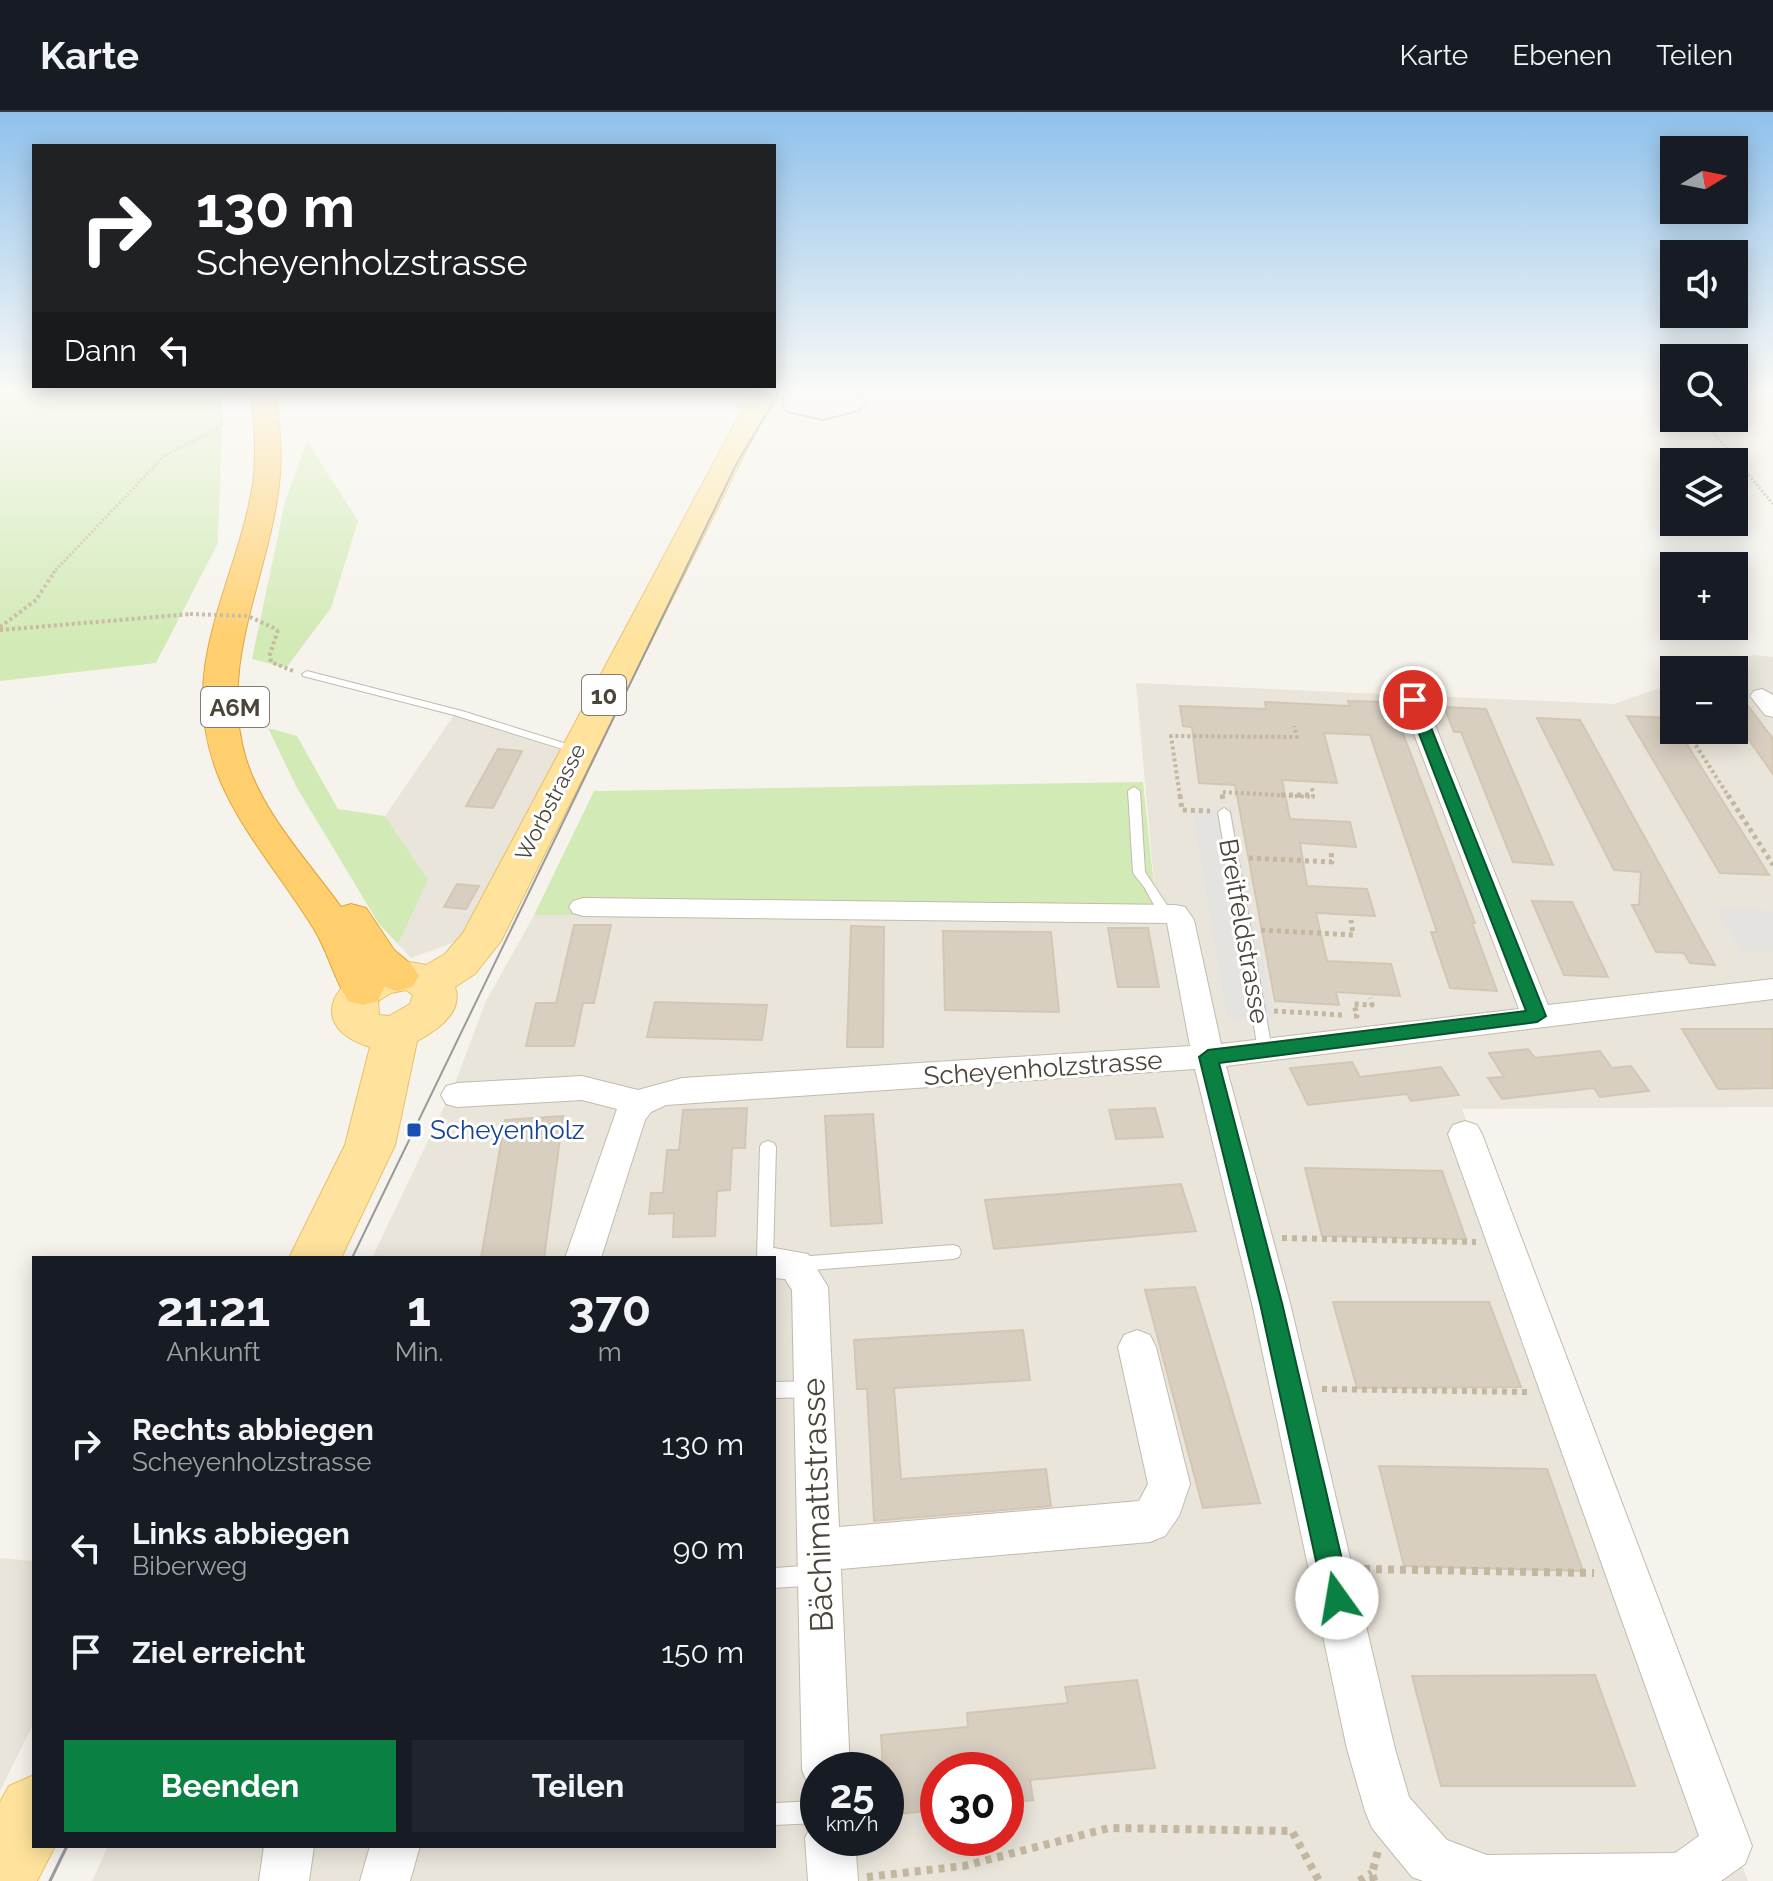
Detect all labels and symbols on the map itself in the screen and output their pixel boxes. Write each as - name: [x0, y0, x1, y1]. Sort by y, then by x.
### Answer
- north arrow: [1660, 136, 1748, 224]
- pin: [1379, 666, 1447, 734]
- road number: 10: [582, 675, 626, 715]
- road number: A6M: [201, 687, 269, 727]
- street label: Worbstrasse: [509, 739, 591, 865]
- street label: Breitfeldstrasse: [1213, 836, 1275, 1026]
- street label: Scheyenholzstrasse: [922, 1045, 1164, 1091]
- place label: Scheyenholz: [430, 1115, 585, 1145]
- marker: Scheyenholz: [405, 1121, 423, 1139]
- street label: Bächimattstrasse: [794, 1377, 840, 1633]
- position arrow: [1295, 1556, 1379, 1640]
- speed limit sign: 30: [920, 1752, 1024, 1856]

